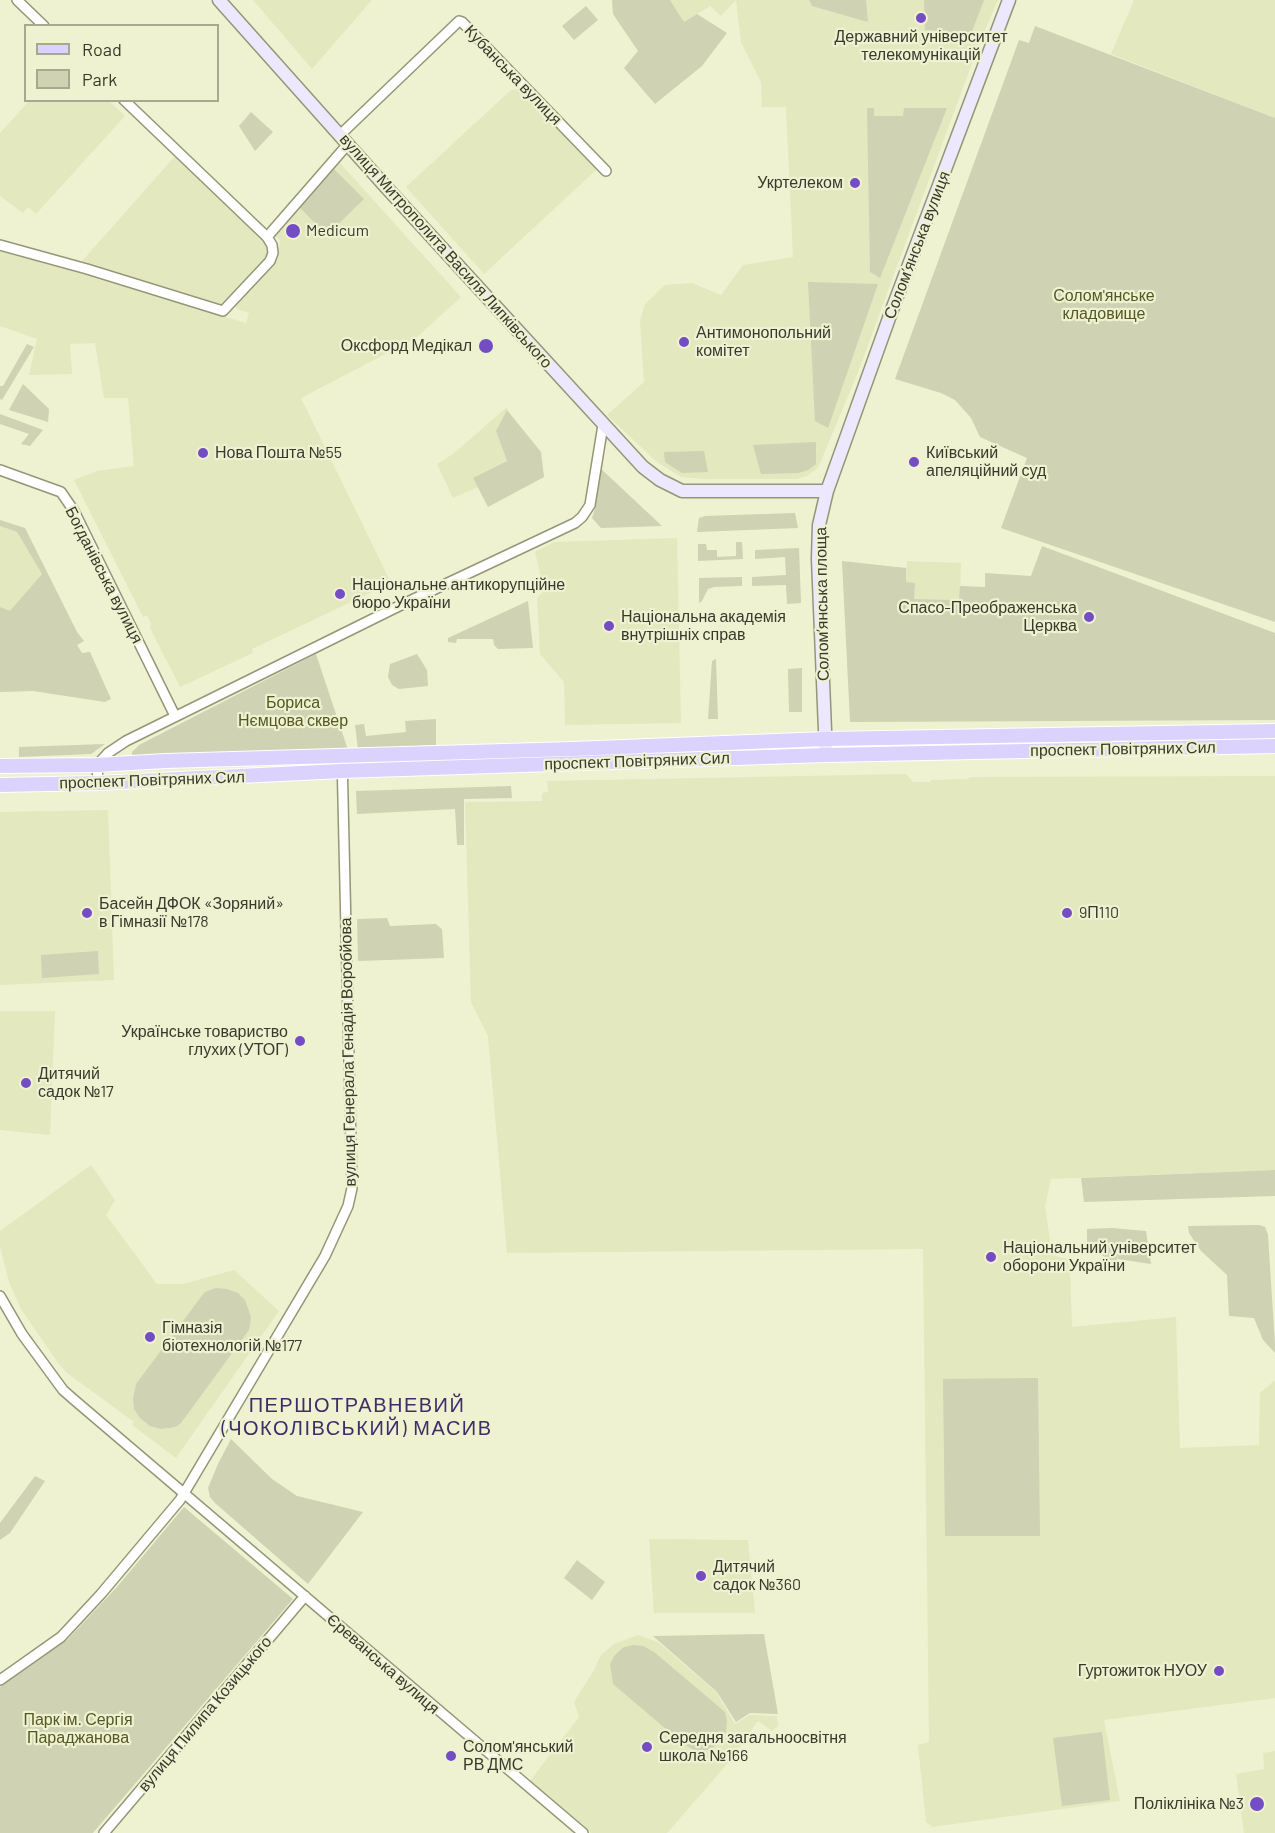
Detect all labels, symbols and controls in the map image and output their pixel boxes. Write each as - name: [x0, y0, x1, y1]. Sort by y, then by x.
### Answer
- marker: Державний університет телекомунікацій: [914, 11, 928, 25]
- street label: Кубанська вулиця: [460, 21, 566, 129]
- legend: [24, 24, 219, 102]
- place label: Державний університет телекомунікацій: [835, 27, 1007, 65]
- text: Road: [82, 38, 122, 60]
- text: Park: [82, 68, 117, 90]
- street label: вулиця Митрополита Василя Липківського: [336, 130, 556, 372]
- street label: Соломʼянська вулиця: [880, 168, 954, 322]
- place label: Укртелеком: [757, 173, 843, 193]
- marker: Укртелеком: [848, 176, 862, 190]
- place label: Medicum: [306, 221, 369, 241]
- marker: Medicum: [284, 222, 302, 240]
- park label: Солом'янське кладовище: [1053, 286, 1155, 324]
- place label: Антимонопольний комітет: [696, 323, 831, 361]
- marker: Антимонопольний комітет: [677, 335, 691, 349]
- place label: Оксфорд Медікал: [341, 336, 472, 356]
- marker: Оксфорд Медікал: [477, 337, 495, 355]
- place label: Нова Пошта №55: [215, 443, 342, 463]
- place label: Київський апеляційний суд: [926, 443, 1046, 481]
- marker: Нова Пошта №55: [196, 446, 210, 460]
- marker: Київський апеляційний суд: [907, 455, 921, 469]
- street label: Богданівська вулиця: [61, 503, 147, 647]
- street label: Соломʼянська площа: [811, 527, 833, 681]
- place label: Національне антикорупційне бюро України: [352, 575, 565, 613]
- marker: Національне антикорупційне бюро України: [333, 587, 347, 601]
- place label: Спасо-Преображенська Церква: [898, 598, 1077, 636]
- place label: Національна академія внутрішніх справ: [621, 607, 786, 645]
- marker: Спасо-Преображенська Церква: [1082, 610, 1096, 624]
- marker: Національна академія внутрішніх справ: [602, 619, 616, 633]
- park label: Бориса Нємцова сквер: [238, 693, 348, 731]
- street label: проспект Повітряних Сил: [1030, 738, 1216, 760]
- street label: проспект Повітряних Сил: [544, 748, 730, 774]
- street label: проспект Повітряних Сил: [59, 767, 245, 793]
- place label: Басейн ДФОК «Зоряний» в Гімназії №178: [99, 894, 284, 932]
- place label: 9П110: [1079, 903, 1119, 923]
- marker: Басейн ДФОК «Зоряний» в Гімназії №178: [80, 906, 94, 920]
- marker: 9П110: [1060, 906, 1074, 920]
- street label: вулиця Генерала Генадія Воробйова: [336, 917, 360, 1187]
- place label: Українське товариство глухих (УТОГ): [121, 1022, 288, 1060]
- marker: Українське товариство глухих (УТОГ): [293, 1034, 307, 1048]
- place label: Дитячий садок №17: [38, 1064, 114, 1102]
- marker: Дитячий садок №17: [19, 1076, 33, 1090]
- place label: Національний університет оборони України: [1003, 1238, 1197, 1276]
- marker: Національний університет оборони України: [984, 1250, 998, 1264]
- place label: Гімназія біотехнологій №177: [162, 1318, 302, 1356]
- marker: Гімназія біотехнологій №177: [143, 1330, 157, 1344]
- district label: ПЕРШОТРАВНЕВИЙ (ЧОКОЛІВСЬКИЙ) МАСИВ: [221, 1393, 493, 1440]
- place label: Дитячий садок №360: [713, 1557, 801, 1595]
- marker: Дитячий садок №360: [694, 1569, 708, 1583]
- street label: Єреванська вулиця: [323, 1610, 443, 1718]
- street label: вулиця Пилипа Козицького: [134, 1632, 276, 1796]
- place label: Гуртожиток НУОУ: [1078, 1661, 1207, 1681]
- marker: Гуртожиток НУОУ: [1212, 1664, 1226, 1678]
- park label: Парк ім. Сергія Параджанова: [23, 1710, 133, 1748]
- place label: Середня загальноосвітня школа №166: [659, 1728, 847, 1766]
- place label: Солом'янський РВ ДМС: [463, 1737, 573, 1775]
- marker: Середня загальноосвітня школа №166: [640, 1740, 654, 1754]
- marker: Солом'янський РВ ДМС: [444, 1749, 458, 1763]
- place label: Поліклініка №3: [1134, 1794, 1244, 1814]
- marker: Поліклініка №3: [1248, 1795, 1266, 1813]

